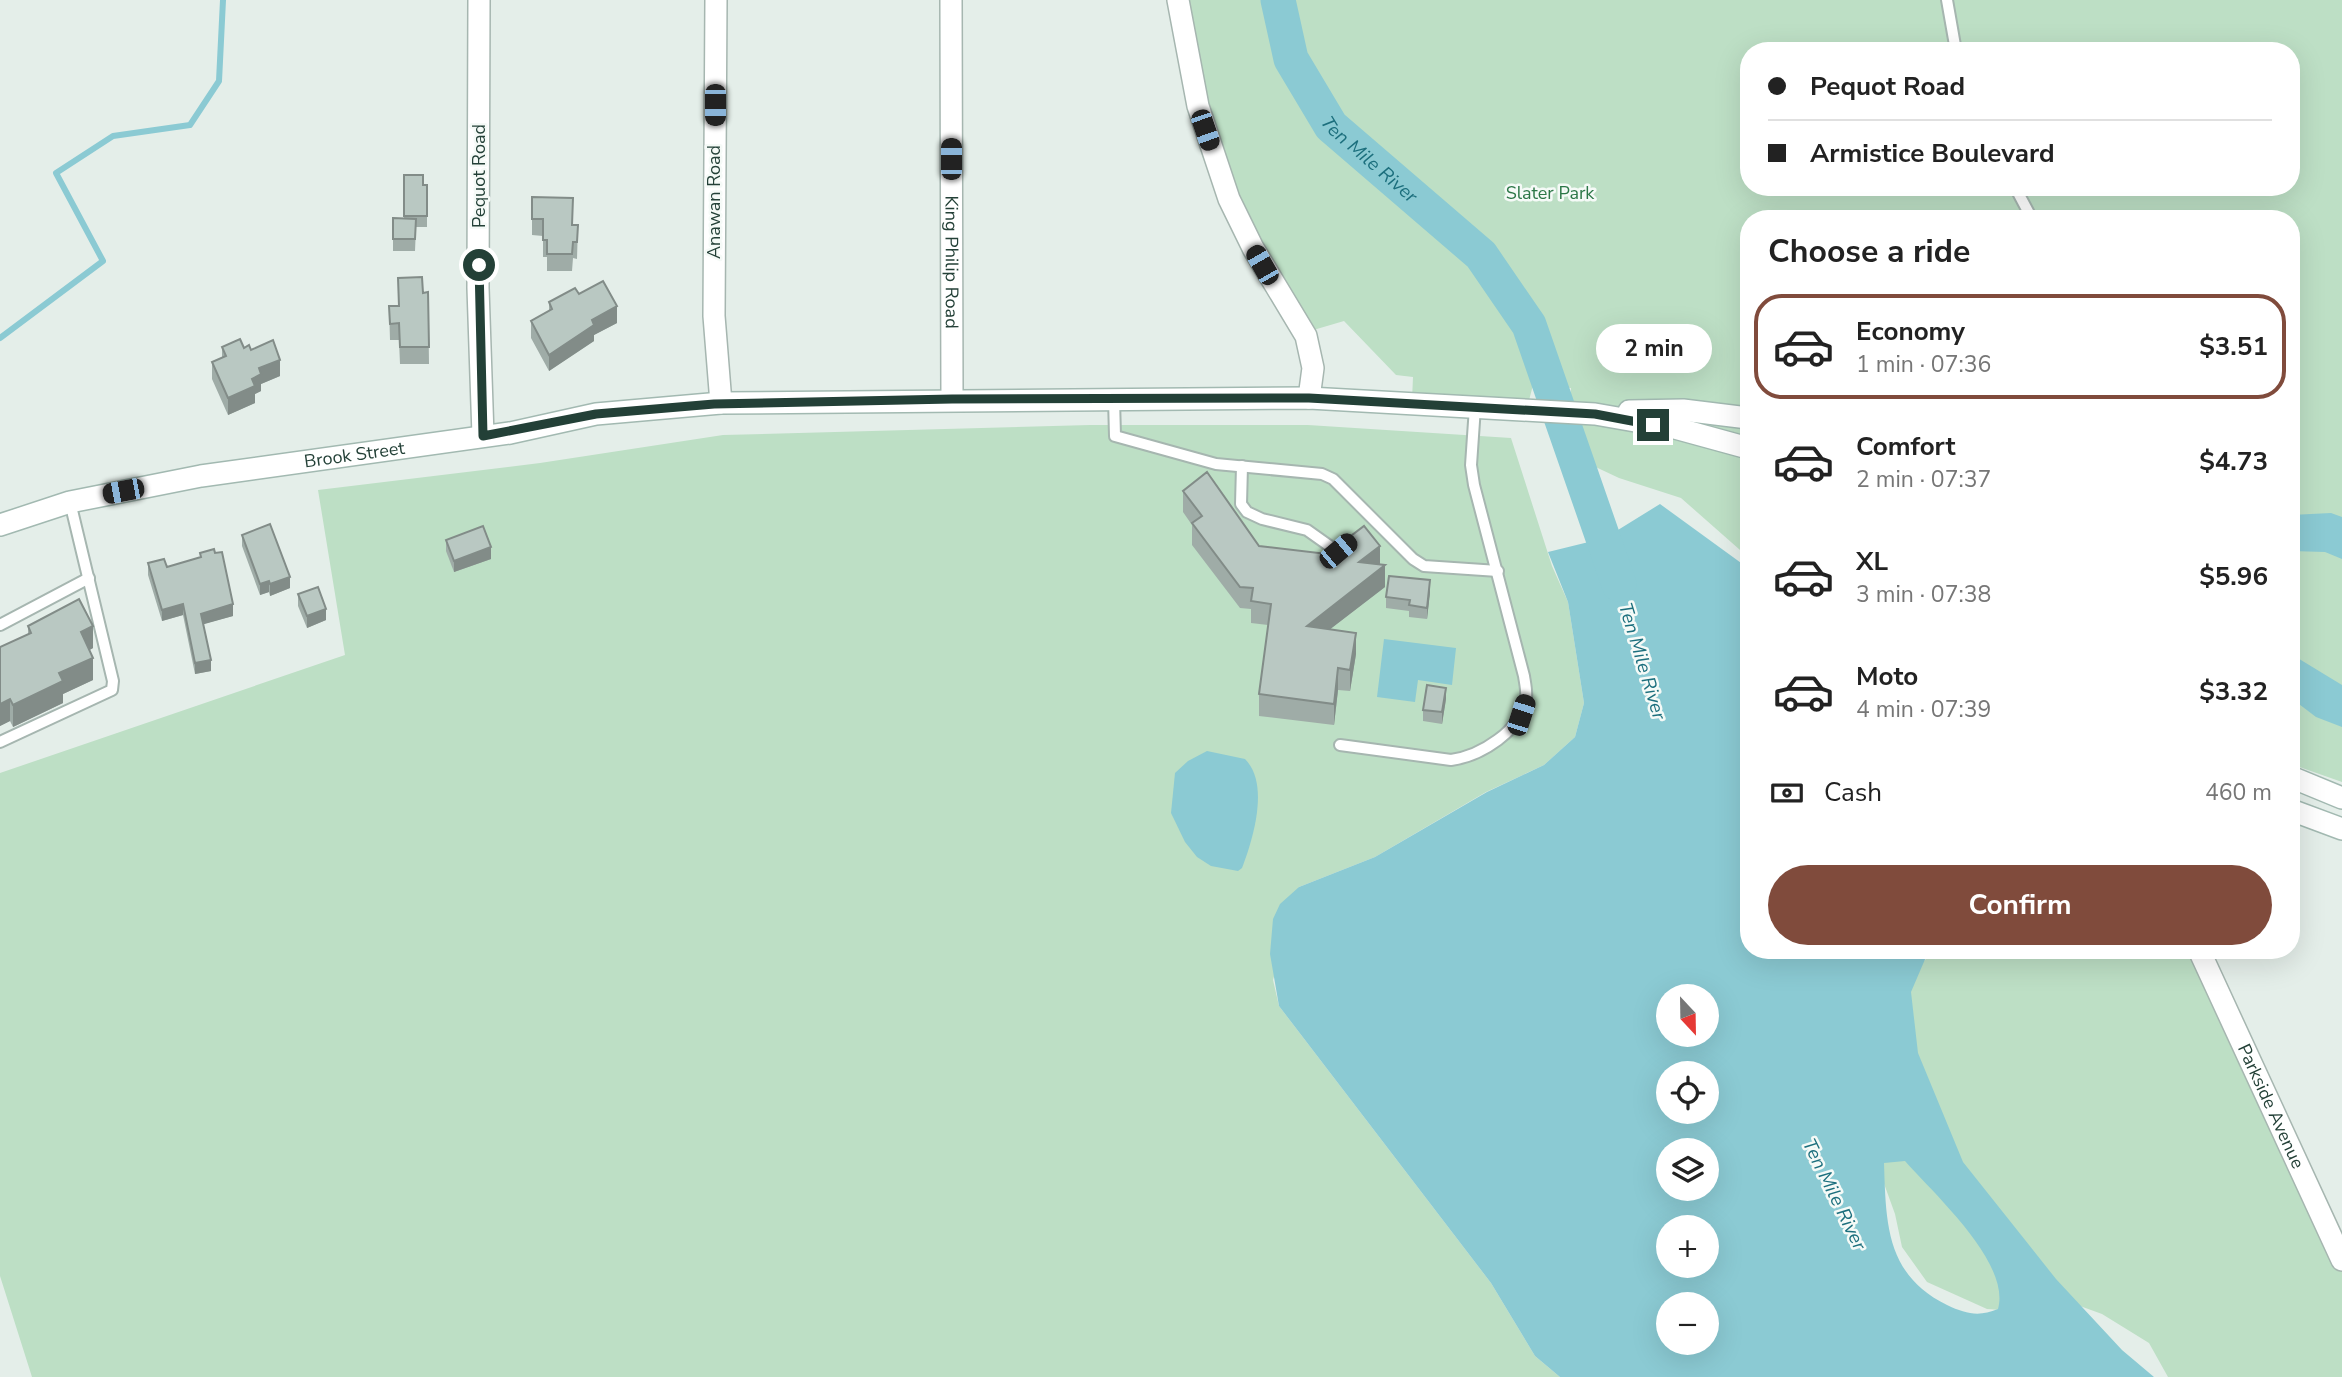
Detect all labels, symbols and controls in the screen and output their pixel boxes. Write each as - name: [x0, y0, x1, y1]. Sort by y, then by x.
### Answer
- text: Pequot Road: [1810, 69, 1965, 104]
- car: [705, 84, 726, 126]
- car: [1189, 107, 1222, 153]
- water label: Ten Mile River: [1314, 111, 1424, 210]
- street label: Pequot Road: [467, 124, 491, 228]
- text: Armistice Boulevard: [1810, 136, 2054, 171]
- car: [941, 138, 962, 180]
- street label: Anawan Road: [702, 145, 726, 259]
- park label: Slater Park: [1506, 181, 1595, 205]
- street label: King Philip Road: [939, 195, 964, 329]
- text: Choose a ride: [1768, 230, 1970, 273]
- car: [1243, 242, 1282, 288]
- route start: [463, 249, 495, 281]
- text: Economy: [1856, 314, 1965, 349]
- icon: car: [1772, 315, 1835, 378]
- callout: 2 min: [1595, 324, 1711, 372]
- text: $3.51: [2199, 329, 2268, 364]
- text: 2 min: [1624, 333, 1684, 364]
- text: 1 min · 07:36: [1856, 349, 1991, 380]
- route end: [1637, 409, 1669, 441]
- text: Comfort: [1856, 429, 1956, 464]
- icon: car: [1772, 430, 1835, 493]
- street label: Brook Street: [302, 436, 407, 474]
- text: $4.73: [2199, 444, 2268, 479]
- text: 2 min · 07:37: [1856, 464, 1991, 495]
- car: [101, 477, 146, 505]
- car: [1316, 529, 1361, 573]
- text: XL: [1856, 544, 1888, 579]
- icon: car: [1772, 545, 1835, 608]
- text: $5.96: [2199, 559, 2268, 594]
- text: 3 min · 07:38: [1856, 579, 1991, 610]
- water label: Ten Mile River: [1612, 600, 1672, 724]
- text: Moto: [1856, 659, 1918, 694]
- icon: car: [1772, 660, 1835, 723]
- text: $3.32: [2199, 674, 2268, 709]
- car: [1505, 692, 1538, 738]
- text: 4 min · 07:39: [1856, 694, 1991, 725]
- icon: cash: [1768, 774, 1806, 812]
- text: Cash: [1824, 775, 1882, 810]
- text: 460 m: [2205, 777, 2272, 808]
- button: Confirm: [1768, 865, 2272, 945]
- north arrow: [1656, 984, 1718, 1046]
- map controls: [1656, 984, 1719, 1355]
- street label: Parkside Avenue: [2232, 1040, 2310, 1172]
- button: locate: [1656, 1061, 1719, 1124]
- water label: Ten Mile River: [1796, 1135, 1873, 1255]
- button: layers: [1656, 1138, 1719, 1201]
- button: +: [1656, 1215, 1719, 1278]
- button: −: [1656, 1292, 1719, 1355]

